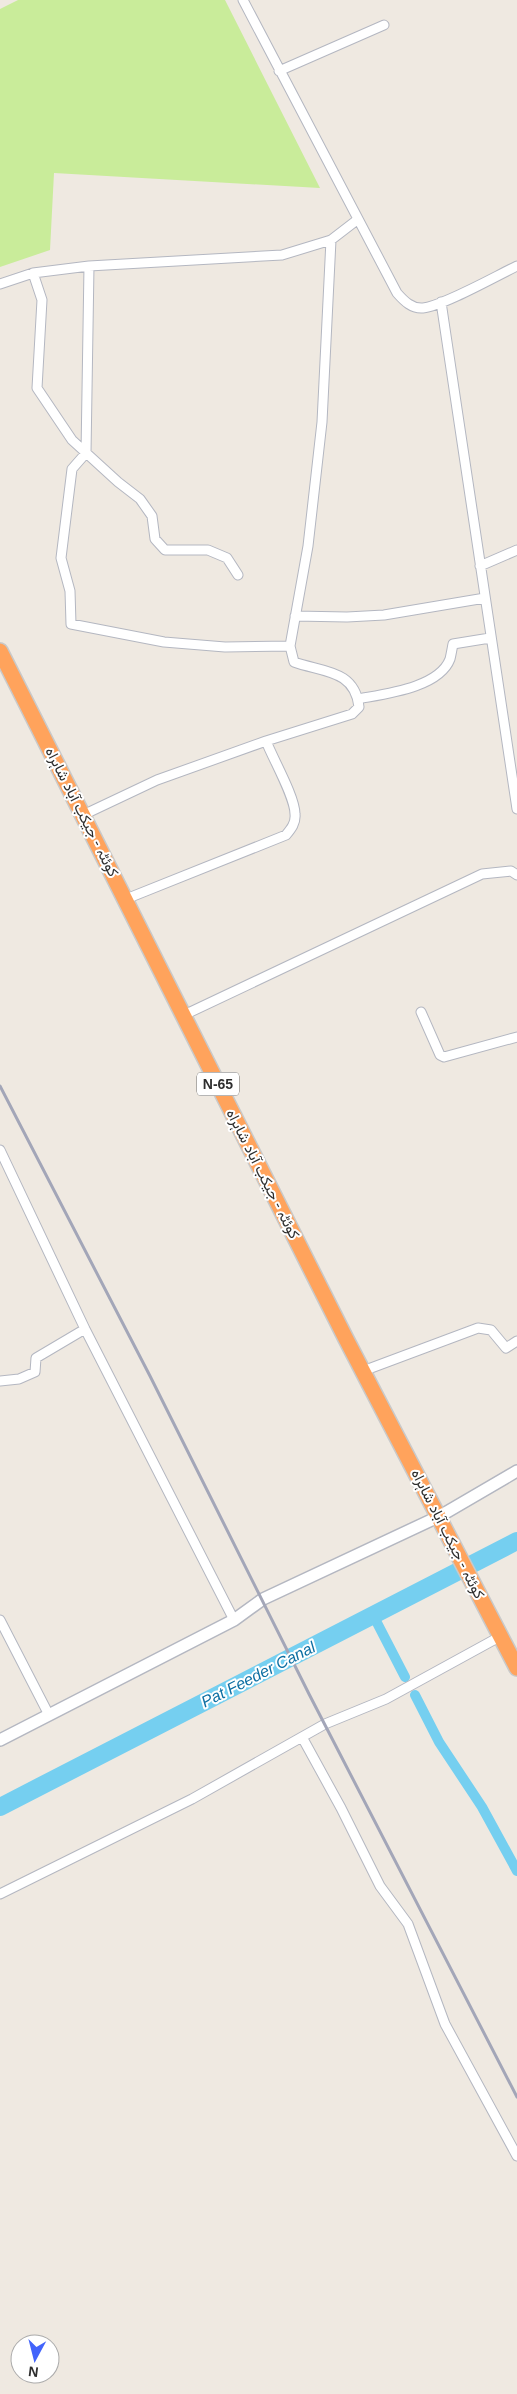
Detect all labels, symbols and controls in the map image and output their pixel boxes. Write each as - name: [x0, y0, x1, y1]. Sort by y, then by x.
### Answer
- street label: کوئٹہ - جیکب آباد شاہراہ: [41, 744, 123, 881]
- road number: N-65: [197, 1072, 239, 1096]
- street label: کوئٹہ - جیکب آباد شاہراہ: [222, 1106, 304, 1243]
- street label: کوئٹہ - جیکب آباد شاہراہ: [407, 1466, 489, 1603]
- water label: Pat Feeder Canal: [198, 1638, 318, 1710]
- north arrow: [10, 2334, 60, 2384]
- text: N: [27, 2363, 39, 2380]

